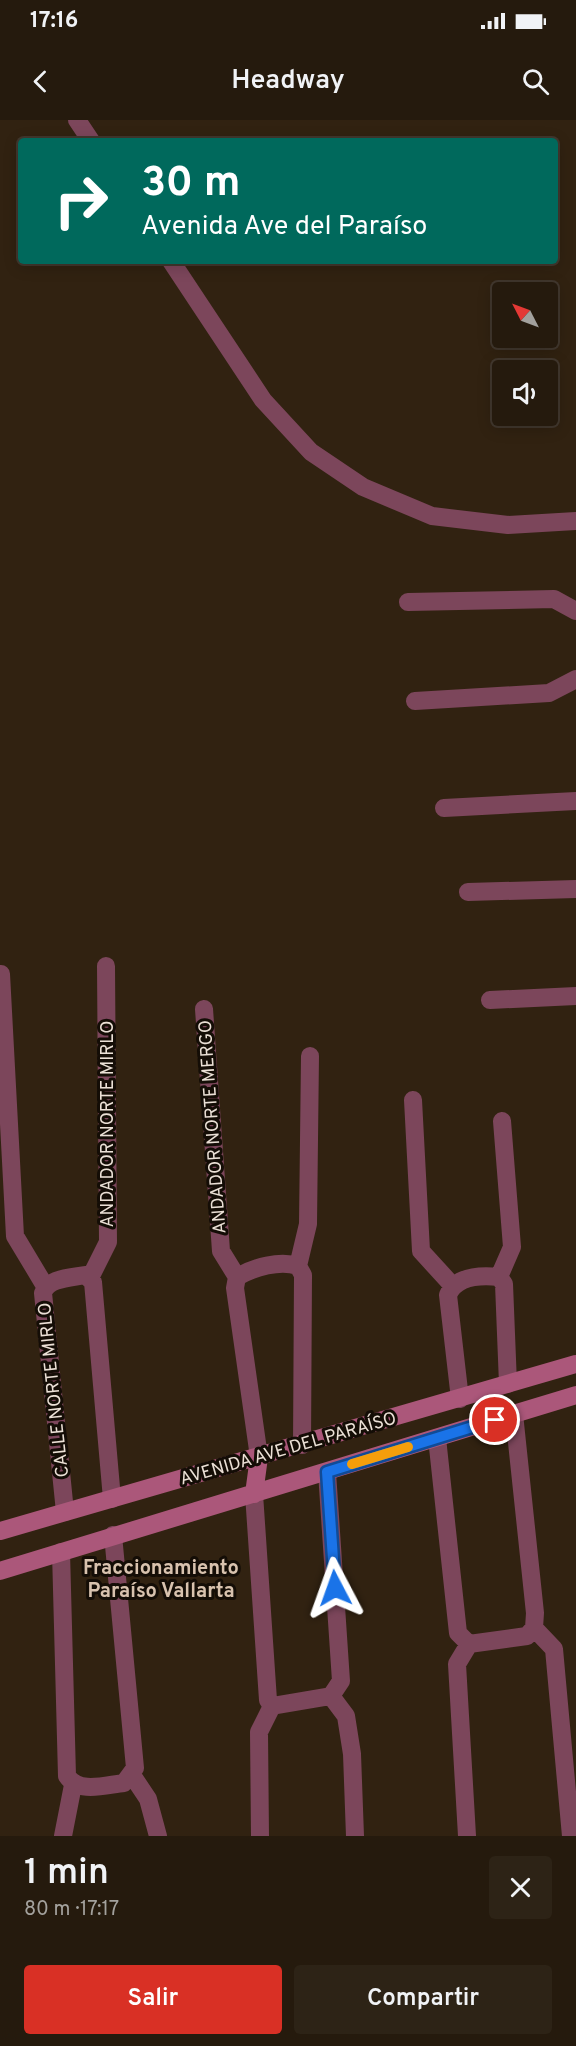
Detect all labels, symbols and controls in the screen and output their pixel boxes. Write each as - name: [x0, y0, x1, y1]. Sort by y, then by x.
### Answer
- text: 17:16: [30, 8, 78, 35]
- text: Headway: [231, 64, 345, 98]
- icon: back: [24, 65, 57, 98]
- icon: search: [519, 65, 552, 98]
- text: 30 m: [141, 158, 240, 211]
- icon: right: [42, 162, 120, 240]
- text: Avenida Ave del Paraíso: [141, 210, 427, 244]
- north arrow: [492, 282, 558, 348]
- map controls: [492, 282, 558, 426]
- button: sound: [492, 360, 558, 426]
- street label: ANDADOR NORTE MERGO: [195, 1019, 232, 1235]
- street label: ANDADOR NORTE MIRLO: [97, 1021, 120, 1227]
- street label: CALLE NORTE MIRLO: [34, 1301, 75, 1478]
- pin: [469, 1394, 520, 1445]
- icon: arrive: [478, 1403, 511, 1436]
- street label: AVENIDA AVE DEL PARAÍSO: [177, 1406, 399, 1491]
- district label: Fraccionamiento Paraíso Vallarta: [83, 1556, 239, 1605]
- position arrow: [303, 1556, 367, 1620]
- text: 1 min: [24, 1851, 109, 1897]
- button: close: [489, 1856, 552, 1919]
- text: 80 m · 17:17: [24, 1897, 119, 1923]
- button: Salir: [24, 1965, 282, 2034]
- button: Compartir: [294, 1965, 552, 2034]

